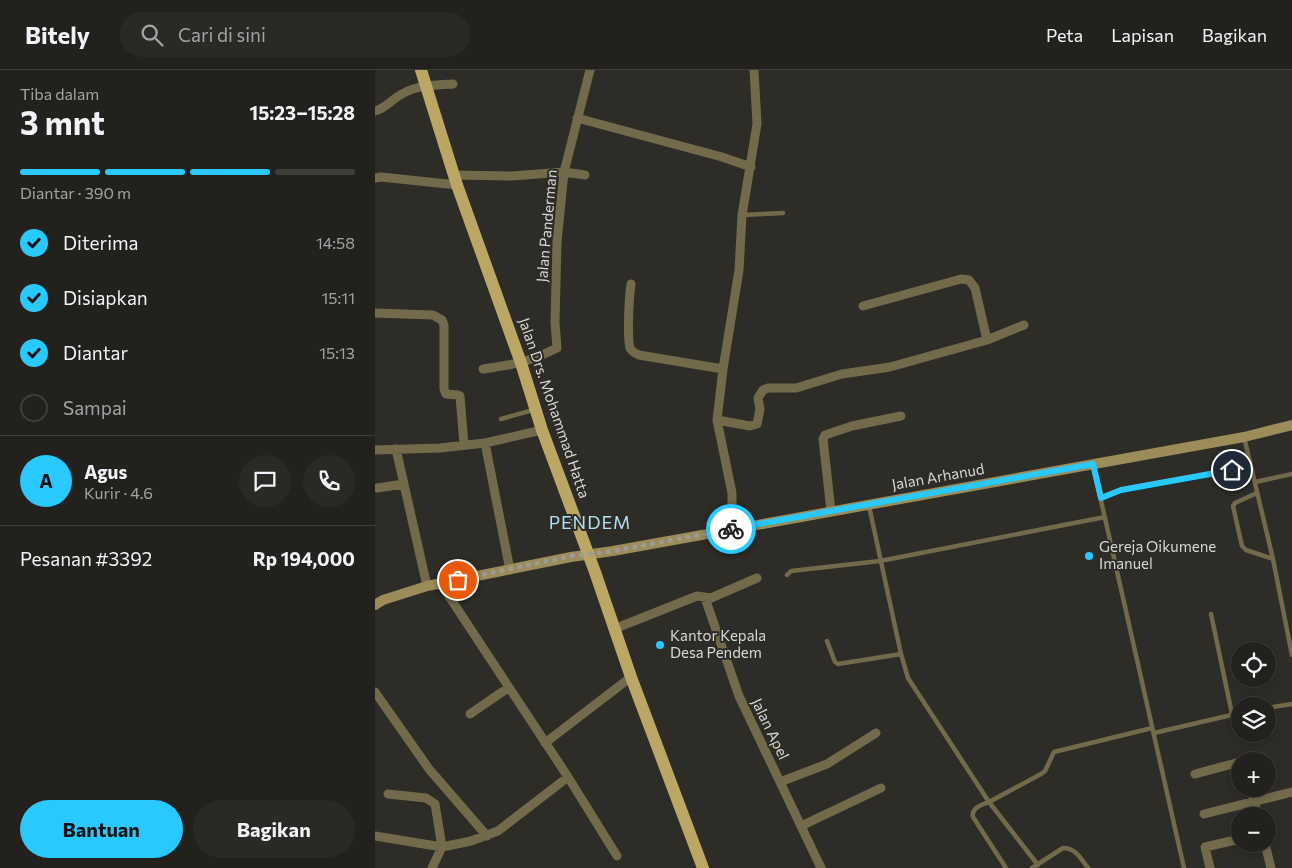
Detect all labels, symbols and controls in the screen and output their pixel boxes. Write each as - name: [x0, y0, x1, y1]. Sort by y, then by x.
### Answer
- search box: [120, 12, 470, 57]
- text: Bitely: [25, 20, 90, 49]
- icon: search: [138, 21, 166, 49]
- text: Cari di sini: [178, 23, 266, 46]
- text: Peta: [1046, 24, 1083, 46]
- text: Lapisan: [1111, 24, 1174, 46]
- text: Bagikan: [1202, 24, 1267, 46]
- text: Tiba dalam: [20, 84, 99, 103]
- text: 15:23–15:28: [250, 101, 355, 124]
- text: 3 mnt: [20, 102, 105, 142]
- street label: Jalan Panderman: [532, 169, 560, 283]
- text: Diantar · 390 m: [20, 183, 131, 202]
- icon: check: [20, 229, 48, 257]
- text: Diterima: [63, 231, 139, 254]
- text: 14:58: [316, 233, 355, 252]
- icon: check: [20, 284, 48, 312]
- text: Disiapkan: [63, 286, 148, 309]
- text: 15:11: [322, 288, 355, 307]
- street label: Jalan Drs. Mohammad Hatta: [516, 315, 594, 500]
- icon: check: [20, 339, 48, 367]
- text: Diantar: [63, 341, 128, 364]
- text: 15:13: [319, 343, 355, 362]
- text: Sampai: [63, 396, 127, 419]
- pin: [1211, 449, 1253, 491]
- button: chat: [239, 455, 291, 507]
- button: phone: [303, 455, 355, 507]
- icon: home: [1218, 456, 1246, 484]
- street label: Jalan Arhanud: [890, 459, 986, 493]
- text: Agus: [84, 460, 127, 483]
- text: A: [39, 469, 53, 492]
- text: Kurir · 4.6: [84, 483, 153, 502]
- courier: [706, 504, 756, 554]
- district label: PENDEM: [549, 511, 631, 533]
- icon: bike: [717, 515, 745, 543]
- place label: Gereja Oikumene Imanuel: [1099, 537, 1216, 572]
- text: Pesanan #3392: [20, 547, 152, 570]
- text: Rp 194,000: [253, 547, 355, 570]
- marker: Gereja Oikumene Imanuel: [1083, 550, 1095, 562]
- pin: [437, 559, 479, 601]
- icon: bag: [444, 566, 472, 594]
- place label: Kantor Kepala Desa Pendem: [670, 626, 766, 661]
- marker: Kantor Kepala Desa Pendem: [654, 639, 666, 651]
- map controls: [1231, 642, 1276, 852]
- button: locate: [1231, 642, 1276, 687]
- street label: Jalan Apel: [748, 695, 794, 762]
- button: layers: [1231, 697, 1276, 742]
- button: +: [1231, 752, 1276, 797]
- button: Bantuan: [20, 800, 183, 858]
- button: Bagikan: [193, 800, 355, 858]
- button: −: [1231, 807, 1276, 852]

